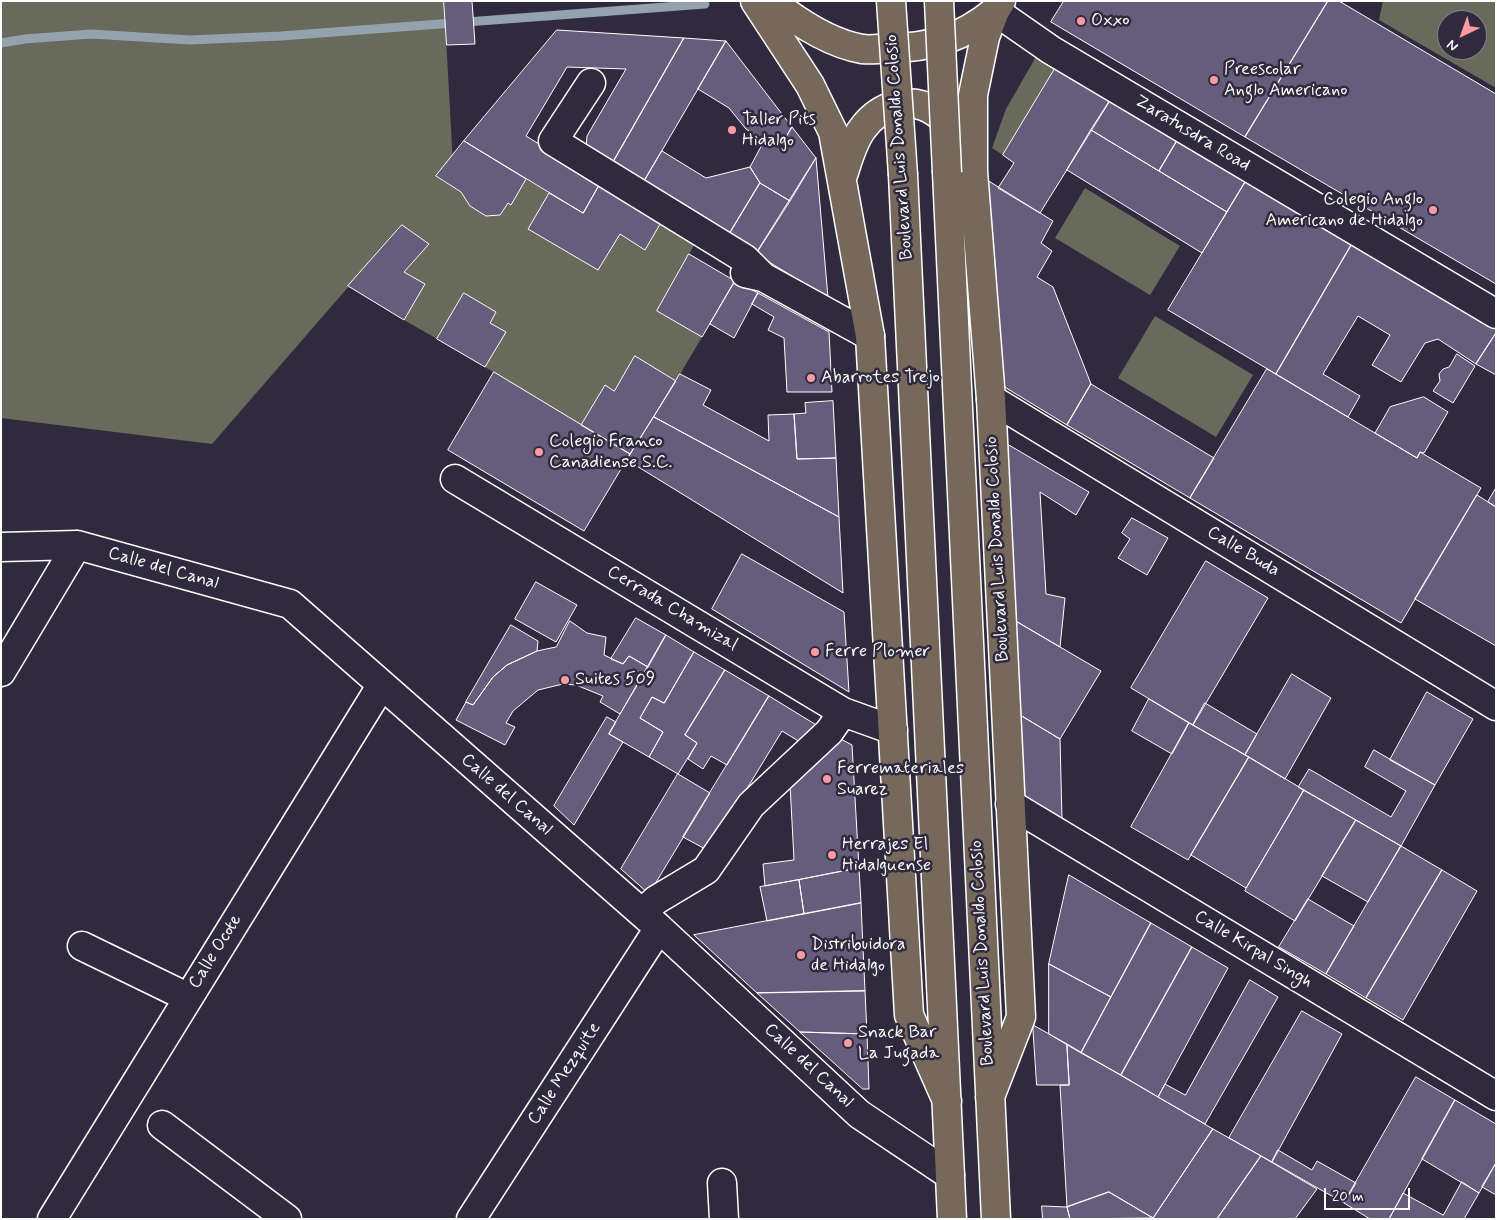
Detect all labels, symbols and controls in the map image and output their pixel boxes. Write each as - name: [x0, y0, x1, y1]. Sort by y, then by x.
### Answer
- place label: Oxxo: [1091, 10, 1129, 32]
- north arrow: [1437, 10, 1487, 60]
- marker: Oxxo: [1075, 15, 1087, 27]
- street label: Boulevard Luis Donaldo Colosio: [881, 34, 919, 260]
- text: N: [1443, 36, 1462, 55]
- place label: Preescolar Anglo Americano: [1224, 59, 1348, 102]
- marker: Preescolar Anglo Americano: [1208, 74, 1220, 86]
- street label: Zaratusdra Road: [1130, 91, 1254, 177]
- place label: Taller Pits Hidalgo: [742, 109, 816, 152]
- marker: Taller Pits Hidalgo: [726, 124, 738, 136]
- place label: Colegio Anglo Americano de Hidalgo: [1266, 189, 1423, 232]
- marker: Colegio Anglo Americano de Hidalgo: [1427, 204, 1439, 216]
- place label: Abarrotes Trejo: [821, 367, 940, 389]
- marker: Abarrotes Trejo: [805, 372, 817, 384]
- place label: Colegio Franco Canadiense S.C.: [549, 431, 672, 474]
- street label: Boulevard Luis Donaldo Colosio: [981, 436, 1015, 662]
- marker: Colegio Franco Canadiense S.C.: [533, 446, 545, 458]
- street label: Calle Buda: [1203, 522, 1283, 582]
- street label: Calle del Canal: [105, 543, 221, 595]
- street label: Cerrada Chamizal: [603, 561, 741, 657]
- place label: Ferre Plomer: [825, 641, 930, 663]
- marker: Ferre Plomer: [809, 646, 821, 658]
- place label: Suites 509: [575, 669, 655, 691]
- marker: Suites 509: [559, 674, 571, 686]
- street label: Calle del Canal: [456, 749, 556, 841]
- place label: Ferremateriales Suarez: [837, 758, 964, 801]
- marker: Ferremateriales Suarez: [821, 773, 833, 785]
- place label: Herrajes El Hidalguense: [842, 834, 931, 876]
- street label: Boulevard Luis Donaldo Colosio: [966, 840, 1000, 1066]
- marker: Herrajes El Hidalguense: [826, 849, 838, 861]
- street label: Calle Kirpal Singh: [1190, 906, 1316, 994]
- street label: Calle Ocote: [185, 911, 247, 993]
- place label: Distribuidora de Hidalgo: [811, 934, 905, 976]
- marker: Distribuidora de Hidalgo: [795, 949, 807, 961]
- street label: Calle Mezquite: [524, 1019, 606, 1129]
- street label: Calle del Canal: [759, 1019, 857, 1113]
- place label: Snack Bar La Jugada: [858, 1022, 939, 1064]
- marker: Snack Bar La Jugada: [842, 1037, 854, 1049]
- scale bar: [1327, 1178, 1413, 1210]
- text: 20 m: [1332, 1187, 1364, 1207]

